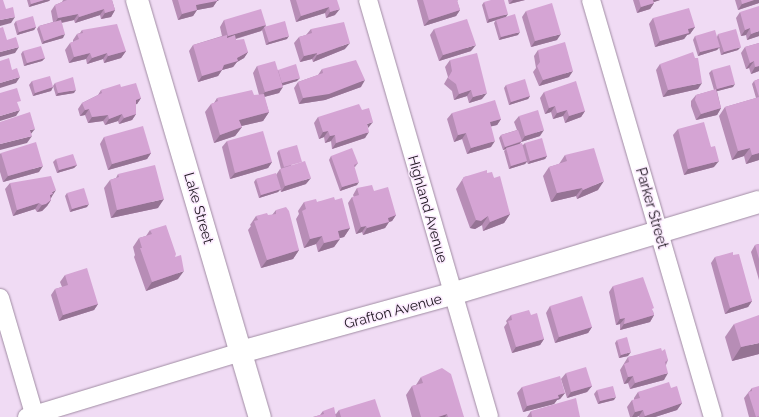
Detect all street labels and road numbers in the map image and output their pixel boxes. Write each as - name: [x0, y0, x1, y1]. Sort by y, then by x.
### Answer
- street label: Highland Avenue: [405, 153, 451, 265]
- street label: Parker Street: [632, 165, 672, 251]
- street label: Lake Street: [181, 170, 217, 246]
- street label: Grafton Avenue: [342, 290, 444, 332]

